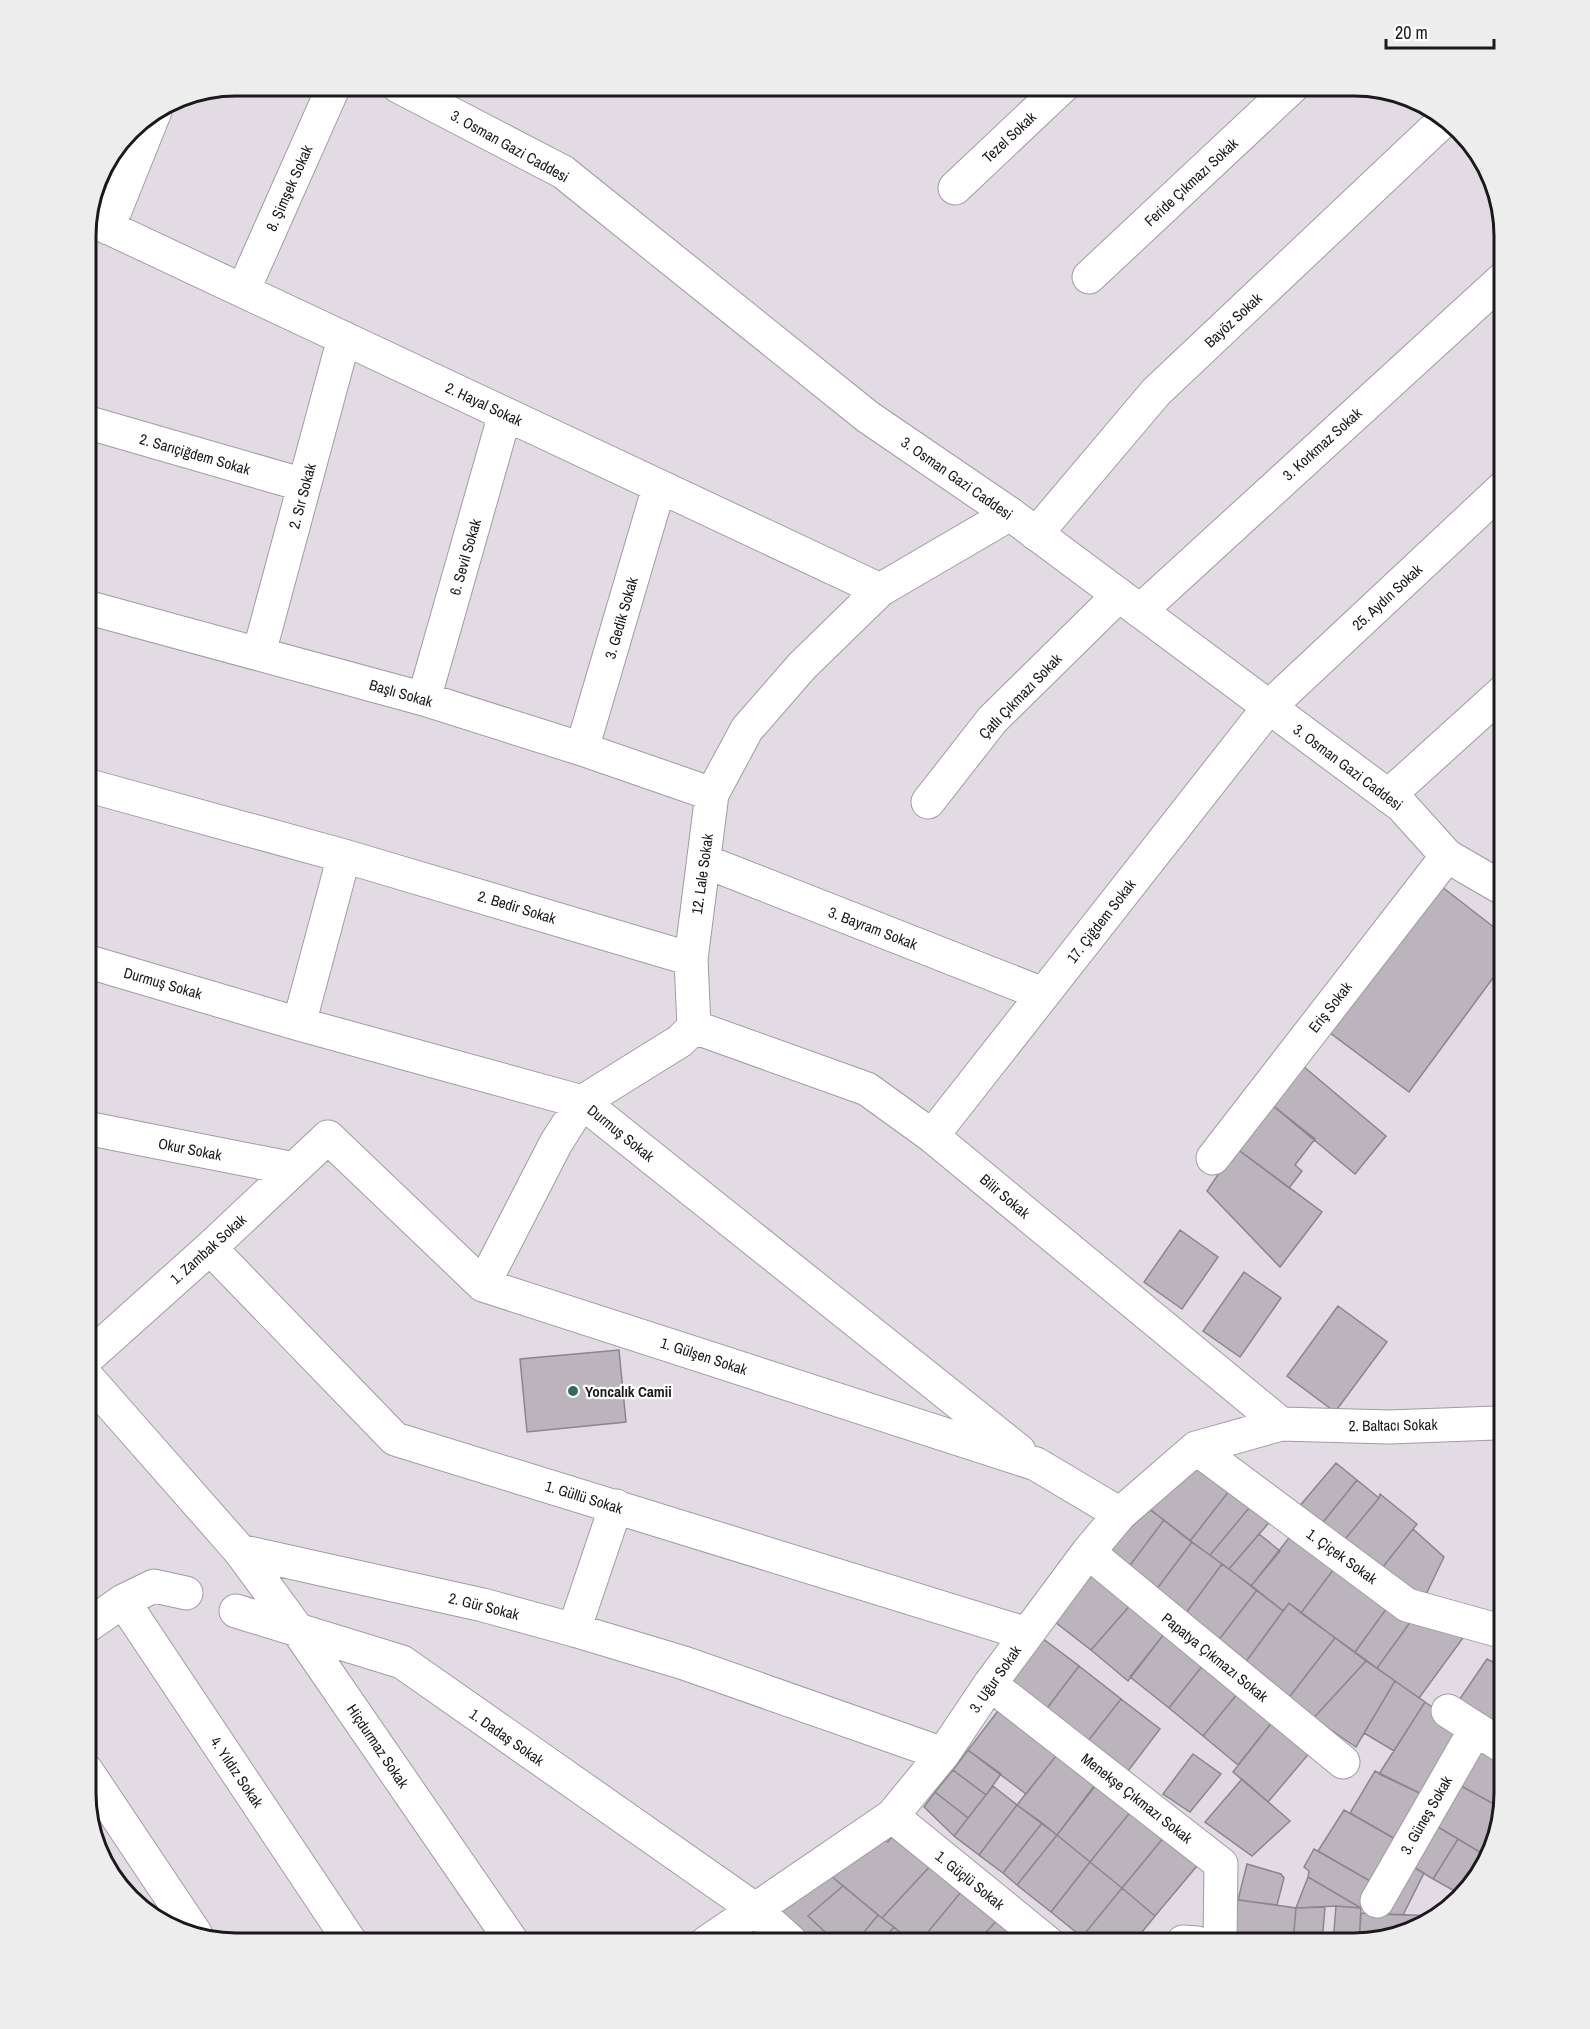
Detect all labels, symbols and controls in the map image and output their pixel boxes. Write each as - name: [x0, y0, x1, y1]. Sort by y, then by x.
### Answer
- scale bar: [1386, 12, 1494, 50]
- text: 20 m: [1395, 20, 1428, 45]
- street label: 3. Osman Gazi Caddesi: [447, 105, 573, 187]
- street label: Tezel Sokak: [978, 106, 1041, 167]
- street label: Feride Çıkmazı Sokak: [1140, 132, 1243, 231]
- street label: 8. Şimşek Sokak: [261, 141, 318, 234]
- street label: Bayöz Sokak: [1200, 287, 1267, 352]
- street label: 2. Hayal Sokak: [442, 377, 527, 431]
- street label: 3. Korkmaz Sokak: [1278, 402, 1367, 485]
- street label: 2. Sarıçiğdem Sokak: [137, 428, 254, 480]
- street label: 3. Osman Gazi Caddesi: [897, 432, 1017, 524]
- street label: 2. Sır Sokak: [283, 460, 321, 531]
- street label: 6. Sevil Sokak: [444, 516, 486, 598]
- street label: 25. Aydın Sokak: [1347, 558, 1427, 635]
- street label: 3. Gedik Sokak: [599, 574, 643, 661]
- street label: Çatlı Çıkmazı Sokak: [974, 648, 1067, 743]
- street label: Başlı Sokak: [367, 674, 436, 712]
- street label: 3. Osman Gazi Caddesi: [1289, 719, 1407, 815]
- street label: 12. Lale Sokak: [686, 831, 718, 916]
- street label: 17. Çiğdem Sokak: [1062, 874, 1141, 967]
- street label: 2. Bedir Sokak: [475, 885, 559, 929]
- street label: 3. Bayram Sokak: [826, 901, 921, 955]
- street label: Durmuş Sokak: [121, 962, 205, 1004]
- street label: Eriş Sokak: [1303, 976, 1357, 1037]
- street label: Durmuş Sokak: [583, 1099, 660, 1167]
- street label: Okur Sokak: [156, 1133, 224, 1166]
- street label: Bilir Sokak: [975, 1169, 1035, 1224]
- street label: 1. Zambak Sokak: [165, 1209, 251, 1289]
- street label: 1. Gülşen Sokak: [658, 1332, 751, 1380]
- place label: Yoncalık Camii: [585, 1381, 672, 1402]
- marker: Yoncalık Camii: [566, 1384, 580, 1398]
- street label: 2. Baltacı Sokak: [1348, 1414, 1438, 1436]
- street label: 1. Güllü Sokak: [543, 1475, 626, 1519]
- street label: 1. Çiçek Sokak: [1302, 1523, 1382, 1589]
- street label: 2. Gür Sokak: [447, 1587, 522, 1625]
- street label: Papatya Çıkmazı Sokak: [1157, 1608, 1273, 1707]
- street label: 3. Uğur Sokak: [964, 1640, 1026, 1717]
- street label: Hiçdurmaz Sokak: [342, 1700, 414, 1793]
- street label: 1. Dadaş Sokak: [465, 1703, 549, 1771]
- street label: 4. Yıldız Sokak: [206, 1732, 269, 1812]
- street label: Menekşe Çıkmazı Sokak: [1077, 1748, 1198, 1849]
- street label: 3. Güneş Sokak: [1395, 1771, 1457, 1858]
- street label: 1. Güçlü Sokak: [931, 1846, 1010, 1915]

